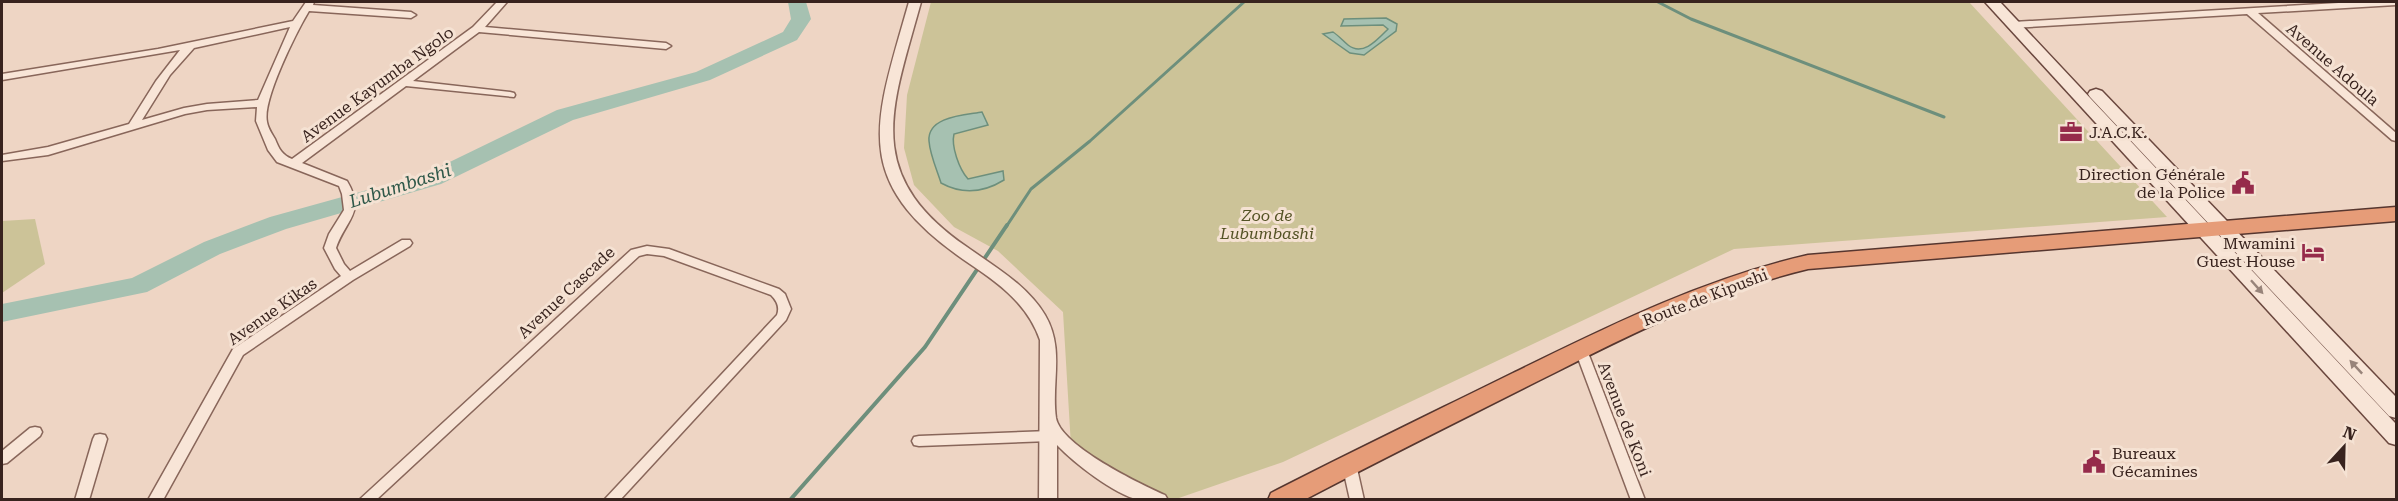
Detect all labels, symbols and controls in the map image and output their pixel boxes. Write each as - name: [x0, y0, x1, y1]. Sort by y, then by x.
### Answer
- street label: Avenue Adoula: [2283, 19, 2383, 110]
- street label: Avenue Kayumba Ngolo: [297, 23, 457, 146]
- office icon: J.A.C.K.: [2058, 119, 2084, 145]
- place label: J.A.C.K.: [2089, 123, 2147, 142]
- water label: Lubumbashi: [345, 159, 454, 212]
- place label: Direction Générale de la Police: [2079, 165, 2225, 202]
- public building icon: Direction Générale de la Police: [2230, 170, 2256, 196]
- park label: Zoo de Lubumbashi: [1219, 206, 1314, 243]
- place label: Mwamini Guest House: [2196, 234, 2295, 271]
- hotel icon: Mwamini Guest House: [2300, 239, 2326, 265]
- street label: Avenue Cascade: [514, 242, 619, 342]
- street label: Route de Kipushi: [1640, 265, 1771, 330]
- street label: Avenue Kikas: [224, 274, 321, 349]
- one-way arrow: [2250, 279, 2263, 294]
- street label: Avenue de Koni: [1594, 359, 1655, 479]
- one-way arrow: [2349, 360, 2363, 375]
- north arrow: [2314, 417, 2374, 477]
- text: N: [2340, 422, 2359, 445]
- place label: Bureaux Gécamines: [2112, 444, 2198, 481]
- public building icon: Bureaux Gécamines: [2081, 449, 2107, 475]

